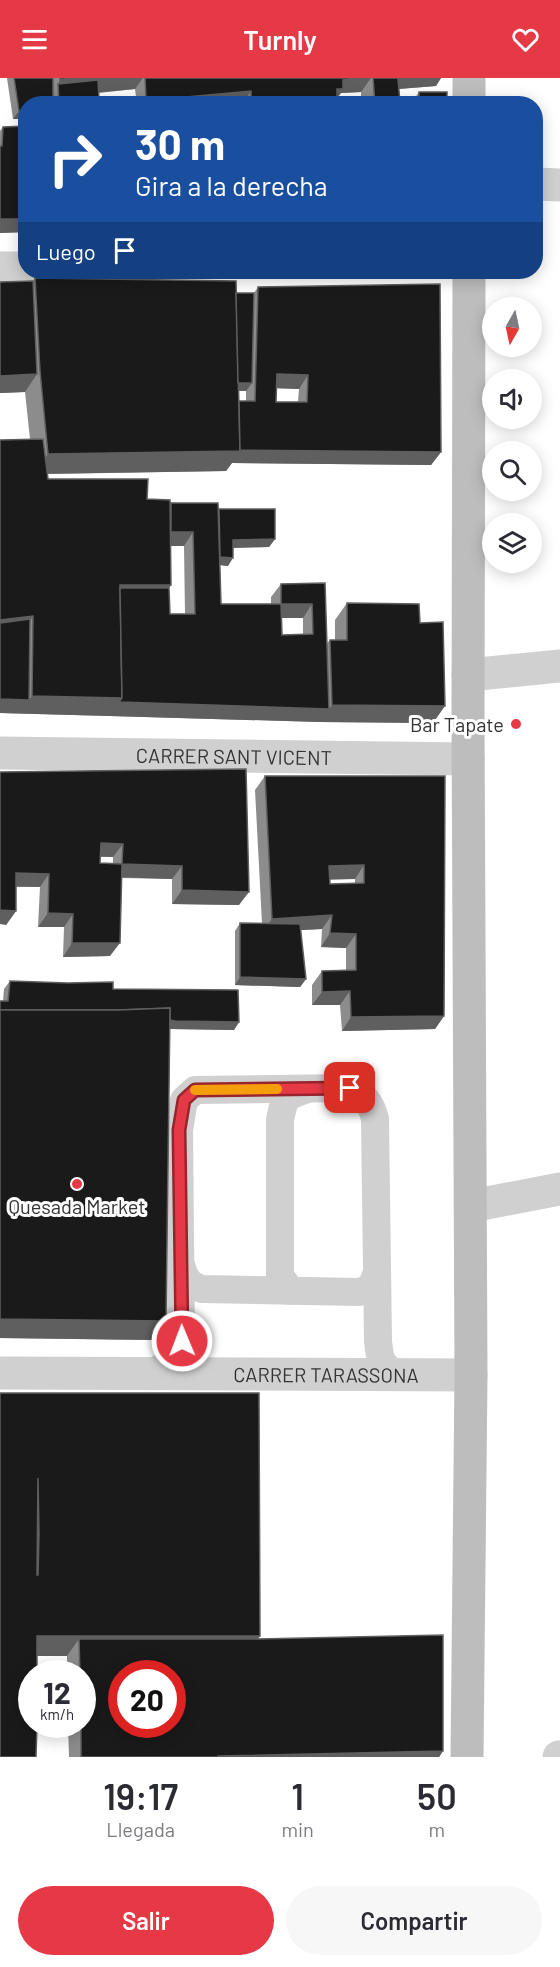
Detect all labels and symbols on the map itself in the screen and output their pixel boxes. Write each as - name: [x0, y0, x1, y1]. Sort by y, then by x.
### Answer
- north arrow: [482, 297, 542, 357]
- place label: Bar Tapate: [410, 712, 504, 736]
- marker: Bar Tapate: [509, 717, 523, 731]
- street label: CARRER SANT VICENT: [136, 743, 332, 769]
- pin: [324, 1062, 375, 1113]
- marker: Quesada Market: [70, 1177, 84, 1191]
- place label: Quesada Market: [9, 1194, 145, 1218]
- position arrow: [150, 1309, 214, 1373]
- street label: CARRER TARASSONA: [233, 1362, 419, 1387]
- speed limit sign: 20: [108, 1660, 186, 1738]

